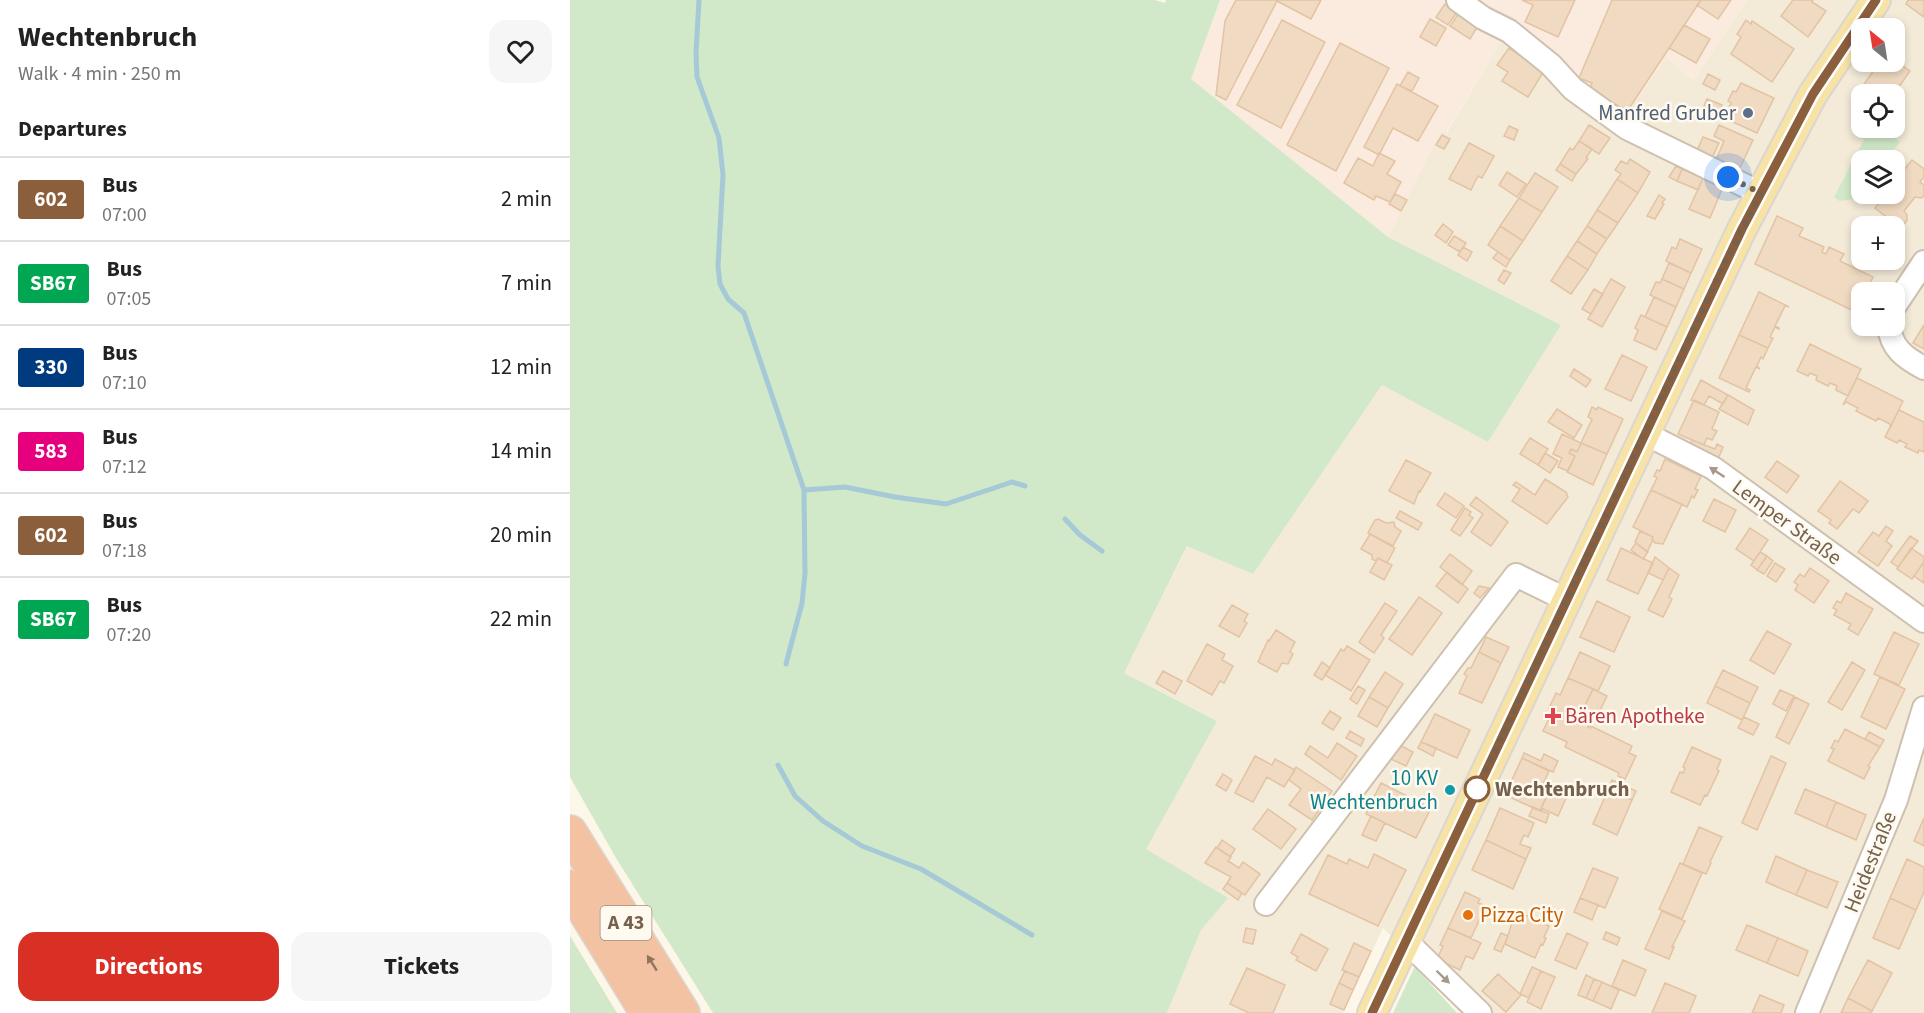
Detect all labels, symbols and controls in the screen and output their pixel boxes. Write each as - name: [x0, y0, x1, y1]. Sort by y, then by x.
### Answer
- text: Wechtenbruch: [18, 17, 197, 57]
- north arrow: [1851, 18, 1905, 72]
- map controls: [1851, 18, 1905, 336]
- button: heart: [489, 20, 552, 83]
- text: Walk · 4 min · 250 m: [18, 60, 181, 88]
- button: locate: [1851, 84, 1905, 138]
- place label: Manfred Gruber: [1598, 98, 1737, 128]
- marker: Manfred Gruber: [1741, 106, 1755, 120]
- text: Departures: [18, 113, 127, 145]
- button: layers: [1851, 150, 1905, 204]
- your location: [1713, 162, 1743, 192]
- text: Bus: [102, 169, 138, 201]
- text: 2 min: [501, 183, 552, 215]
- text: 602: [34, 184, 68, 214]
- text: 07:00: [102, 201, 147, 229]
- button: +: [1851, 216, 1905, 270]
- text: Bus: [107, 253, 142, 285]
- text: 7 min: [501, 267, 552, 299]
- text: SB67: [30, 268, 77, 298]
- button: −: [1851, 282, 1905, 336]
- text: 07:05: [107, 285, 151, 313]
- text: Bus: [102, 337, 138, 369]
- text: 12 min: [490, 351, 552, 383]
- text: 330: [34, 352, 68, 382]
- text: 07:10: [102, 369, 147, 397]
- text: Bus: [102, 421, 138, 453]
- text: 14 min: [490, 435, 552, 467]
- text: 583: [34, 436, 68, 466]
- text: 07:12: [102, 453, 147, 481]
- one-way arrow: [1710, 466, 1726, 478]
- street label: Lemper Straße: [1726, 472, 1848, 572]
- text: Bus: [102, 505, 138, 537]
- text: 20 min: [490, 519, 552, 551]
- text: 602: [34, 520, 68, 550]
- text: 07:18: [102, 537, 147, 565]
- text: Bus: [107, 589, 142, 621]
- text: 22 min: [490, 603, 552, 635]
- text: SB67: [30, 604, 77, 634]
- text: 07:20: [107, 621, 151, 649]
- place label: Bären Apotheke: [1565, 701, 1705, 731]
- marker: Bären Apotheke: [1546, 709, 1560, 723]
- place label: 10 KV Wechtenbruch: [1310, 763, 1438, 817]
- place label: Wechtenbruch: [1495, 774, 1629, 804]
- marker: Wechtenbruch: [1464, 776, 1490, 802]
- marker: 10 KV Wechtenbruch: [1443, 783, 1457, 797]
- street label: Heidestraße: [1836, 807, 1904, 917]
- place label: Pizza City: [1480, 900, 1563, 930]
- road number: A 43: [601, 906, 652, 940]
- marker: Pizza City: [1461, 908, 1475, 922]
- button: Directions: [18, 932, 279, 1001]
- button: Tickets: [291, 932, 552, 1001]
- one-way arrow: [646, 955, 657, 972]
- one-way arrow: [1436, 970, 1451, 984]

